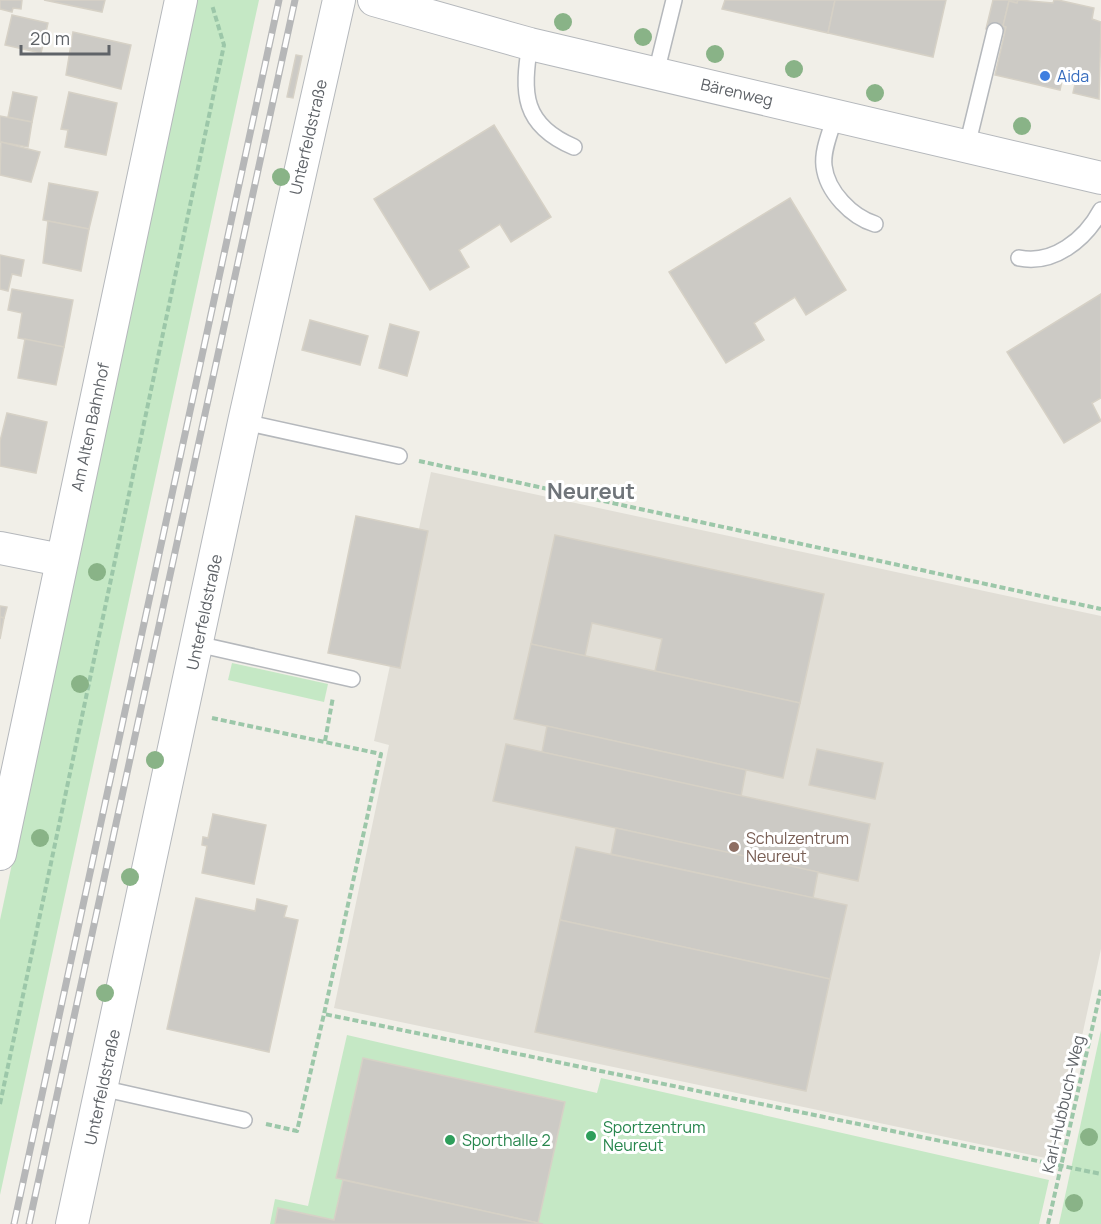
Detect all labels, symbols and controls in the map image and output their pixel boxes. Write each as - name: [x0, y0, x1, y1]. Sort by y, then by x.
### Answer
- scale bar: [21, 18, 110, 56]
- text: 20 m: [30, 26, 70, 50]
- place label: Aida: [1057, 65, 1089, 87]
- marker: Aida: [1038, 69, 1052, 83]
- street label: Bärenweg: [699, 73, 775, 111]
- street label: Unterfeldstraße: [284, 77, 332, 197]
- street label: Am Alten Bahnhof: [66, 360, 114, 493]
- district label: Neureut: [547, 476, 635, 506]
- street label: Unterfeldstraße: [181, 552, 227, 672]
- place label: Schulzentrum Neureut: [746, 827, 849, 867]
- marker: Schulzentrum Neureut: [727, 840, 741, 854]
- street label: Unterfeldstraße: [79, 1027, 125, 1147]
- street label: Karl-Hubbuch-Weg: [1036, 1033, 1090, 1175]
- place label: Sportzentrum Neureut: [603, 1116, 706, 1156]
- place label: Sporthalle 2: [462, 1129, 551, 1151]
- marker: Sportzentrum Neureut: [584, 1129, 598, 1143]
- marker: Sporthalle 2: [443, 1133, 457, 1147]

